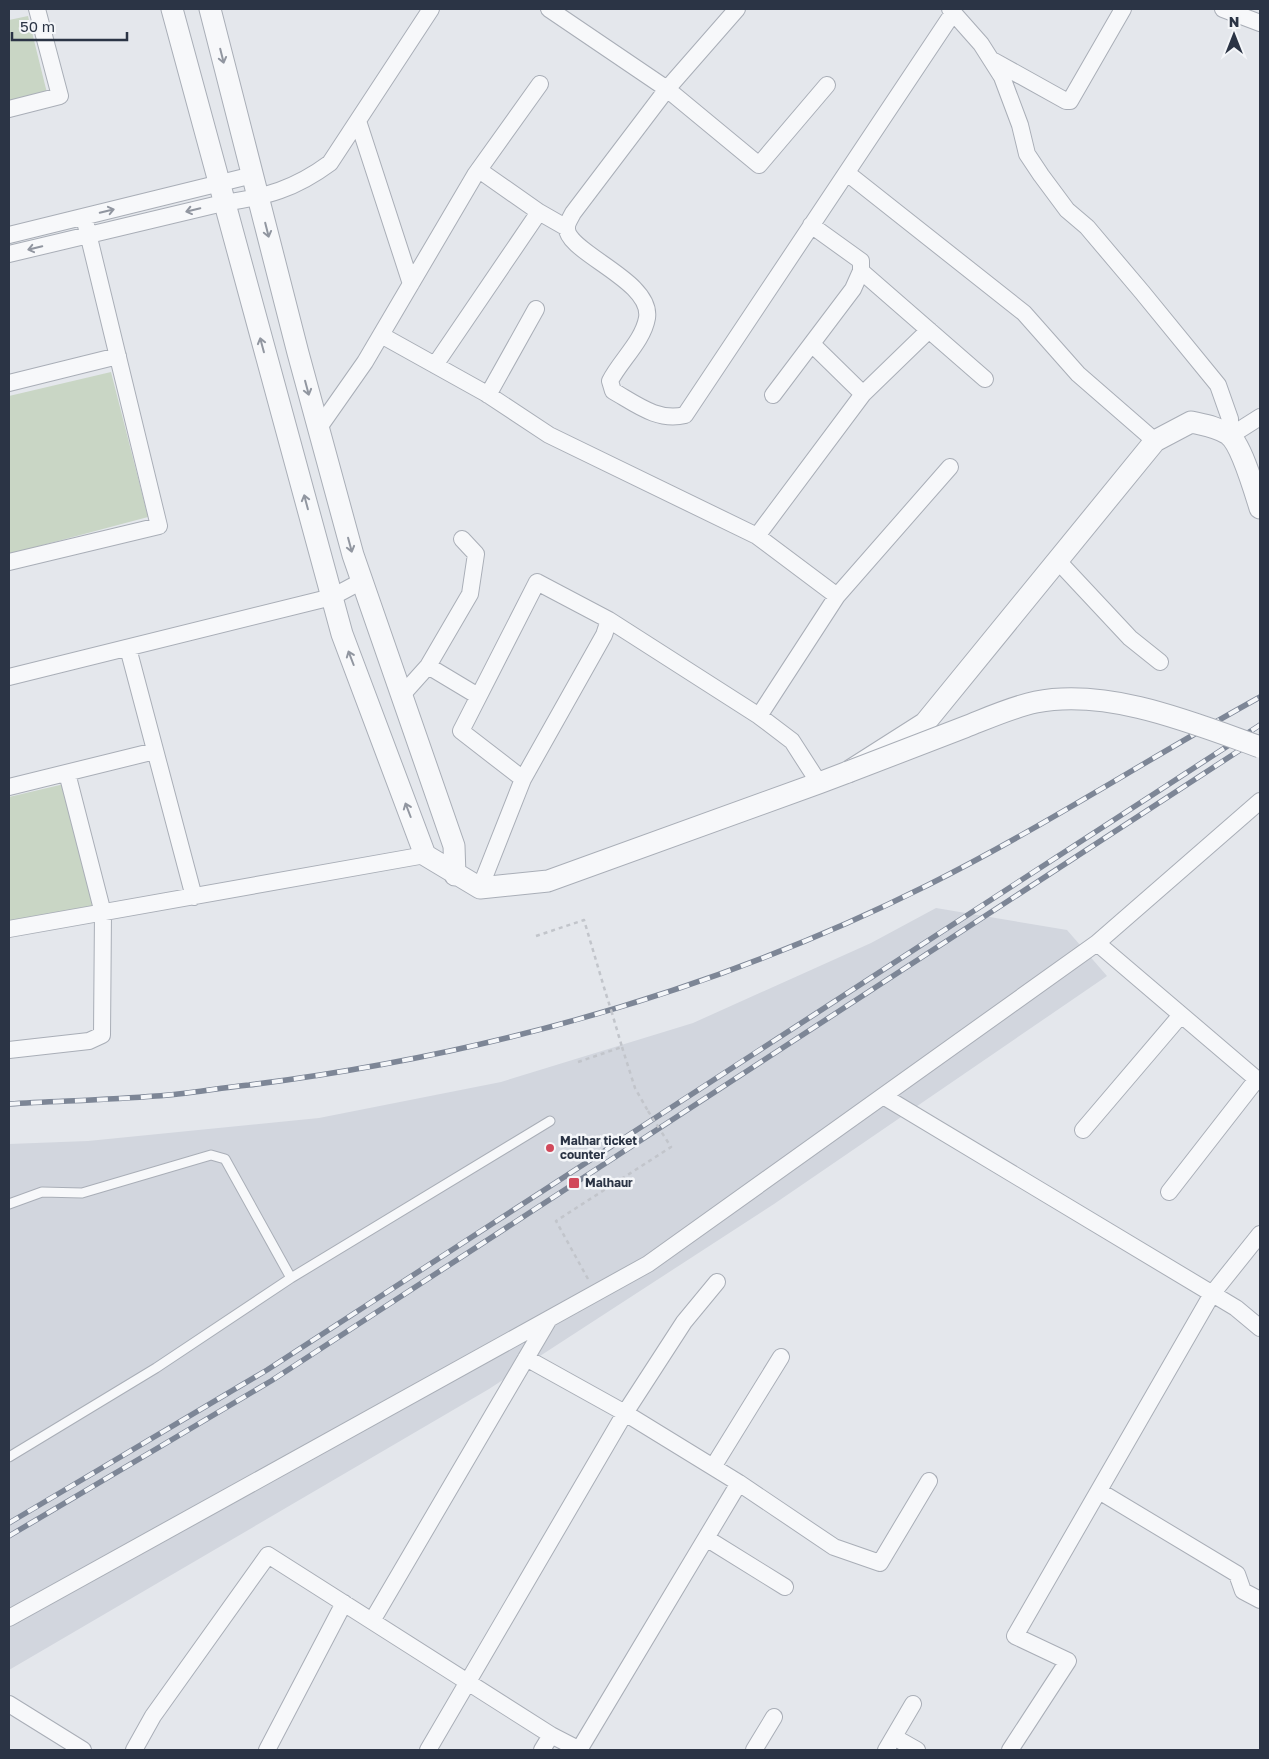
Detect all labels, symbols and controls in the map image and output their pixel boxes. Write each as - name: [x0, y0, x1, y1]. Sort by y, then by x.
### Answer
- scale bar: [12, 10, 128, 42]
- north arrow: [1209, 10, 1259, 60]
- text: N: [1229, 13, 1239, 30]
- text: 50 m: [20, 17, 55, 35]
- one-way arrow: [218, 47, 227, 63]
- one-way arrow: [99, 206, 115, 215]
- one-way arrow: [186, 206, 202, 215]
- one-way arrow: [262, 222, 272, 238]
- one-way arrow: [28, 244, 44, 253]
- one-way arrow: [257, 337, 267, 353]
- one-way arrow: [303, 379, 312, 395]
- one-way arrow: [300, 494, 310, 510]
- one-way arrow: [346, 536, 355, 552]
- one-way arrow: [346, 650, 355, 666]
- one-way arrow: [403, 803, 412, 818]
- place label: Malhar ticket counter: [560, 1133, 637, 1162]
- marker: Malhar ticket counter: [544, 1142, 556, 1154]
- place label: Malhaur: [585, 1175, 633, 1190]
- marker: Malhaur: [567, 1176, 581, 1190]

